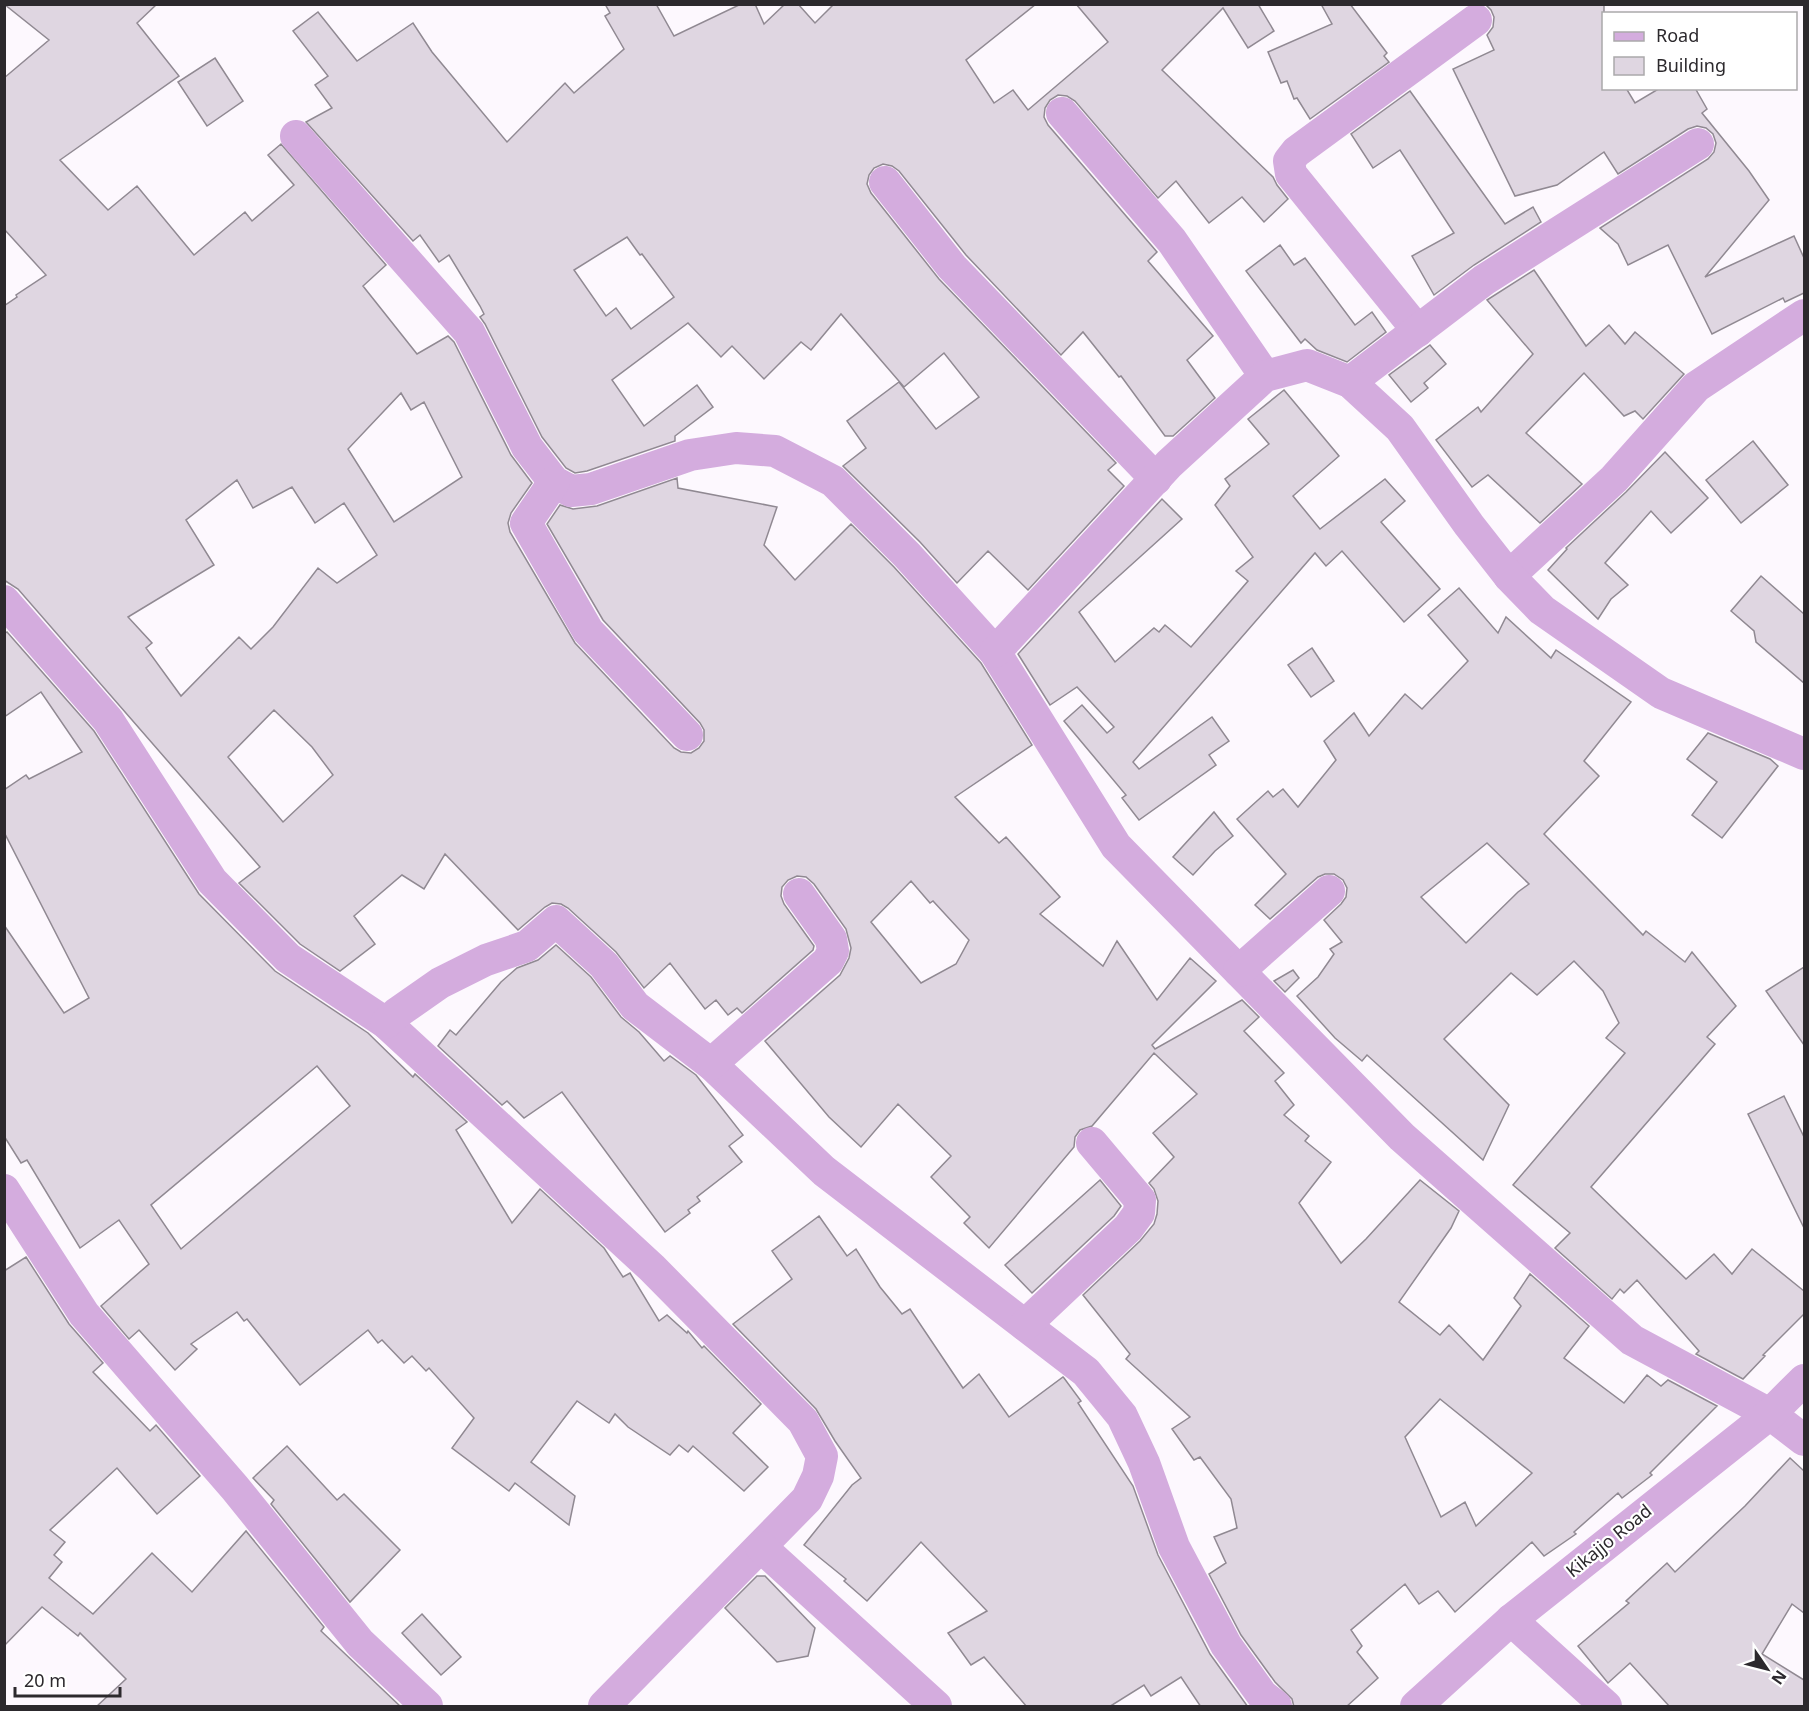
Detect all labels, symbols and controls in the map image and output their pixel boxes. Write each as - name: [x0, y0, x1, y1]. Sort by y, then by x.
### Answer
- legend: [1602, 12, 1797, 90]
- text: Road: [1656, 23, 1699, 47]
- text: Building: [1656, 53, 1726, 77]
- street label: Kikajjo Road: [1561, 1498, 1656, 1582]
- north arrow: [1737, 1639, 1797, 1699]
- scale bar: [15, 1660, 120, 1698]
- text: N: [1767, 1666, 1792, 1689]
- text: 20 m: [24, 1668, 66, 1692]

